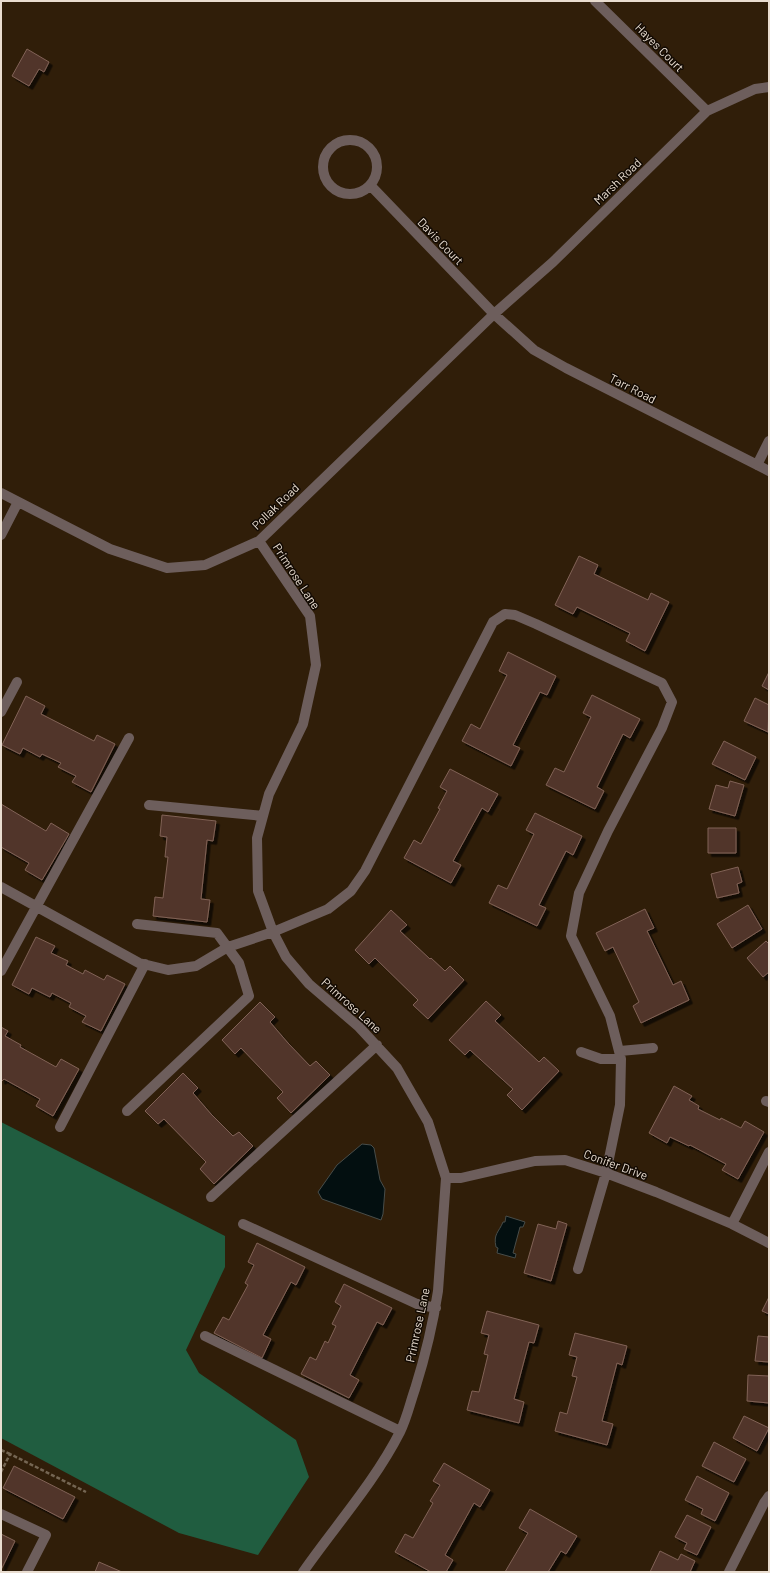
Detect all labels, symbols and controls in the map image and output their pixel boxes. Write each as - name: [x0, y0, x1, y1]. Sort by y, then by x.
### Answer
- street label: Hayes Court: [633, 20, 687, 74]
- street label: Marsh Road: [590, 155, 644, 207]
- street label: Davis Court: [415, 215, 467, 267]
- street label: Tarr Road: [607, 370, 659, 406]
- street label: Pollak Road: [249, 480, 301, 532]
- street label: Primrose Lane: [271, 540, 323, 612]
- street label: Primrose Lane: [319, 975, 385, 1035]
- street label: Conifer Drive: [582, 1146, 650, 1182]
- street label: Primrose Lane: [402, 1287, 432, 1363]

